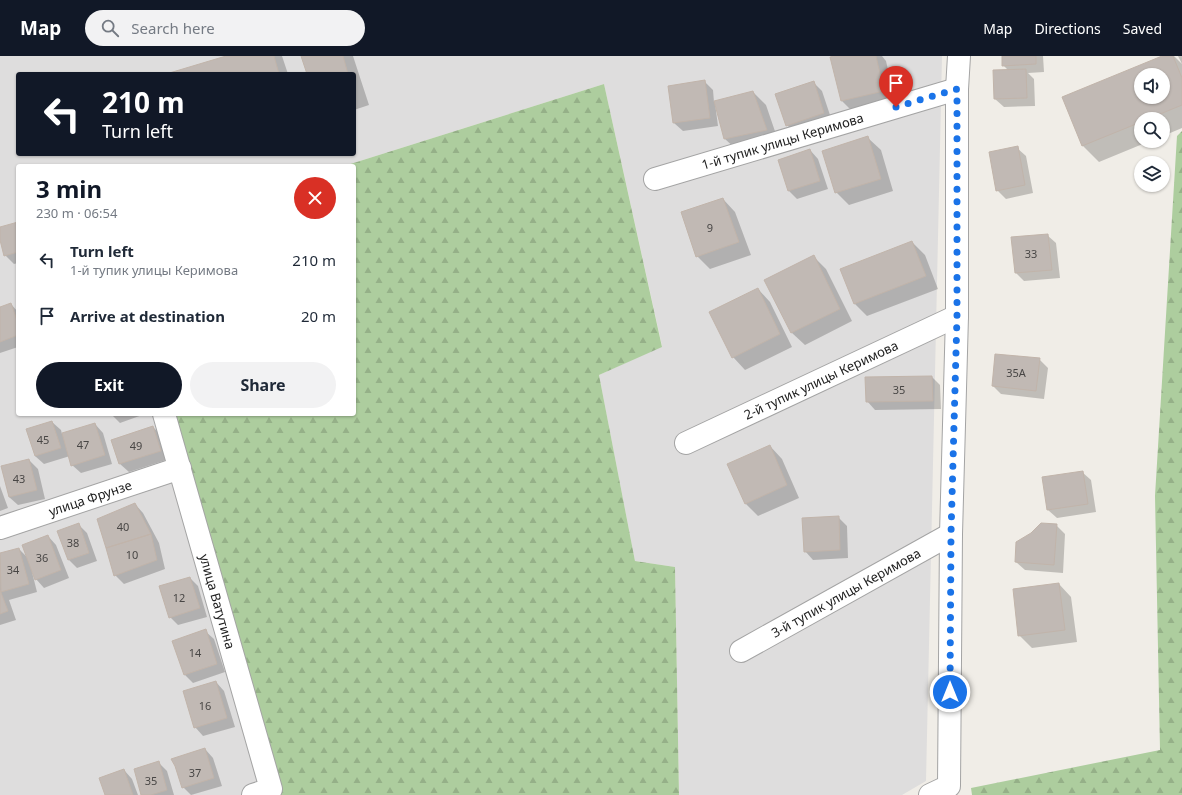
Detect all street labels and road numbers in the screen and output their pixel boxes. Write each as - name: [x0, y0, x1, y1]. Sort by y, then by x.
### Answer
- street label: 1-й тупик улицы Керимова: [699, 108, 866, 174]
- street label: 2-й тупик улицы Керимова: [741, 336, 901, 424]
- street label: улица Фрунзе: [46, 476, 134, 520]
- street label: 3-й тупик улицы Керимова: [768, 544, 924, 641]
- street label: улица Ватутина: [195, 552, 240, 651]

